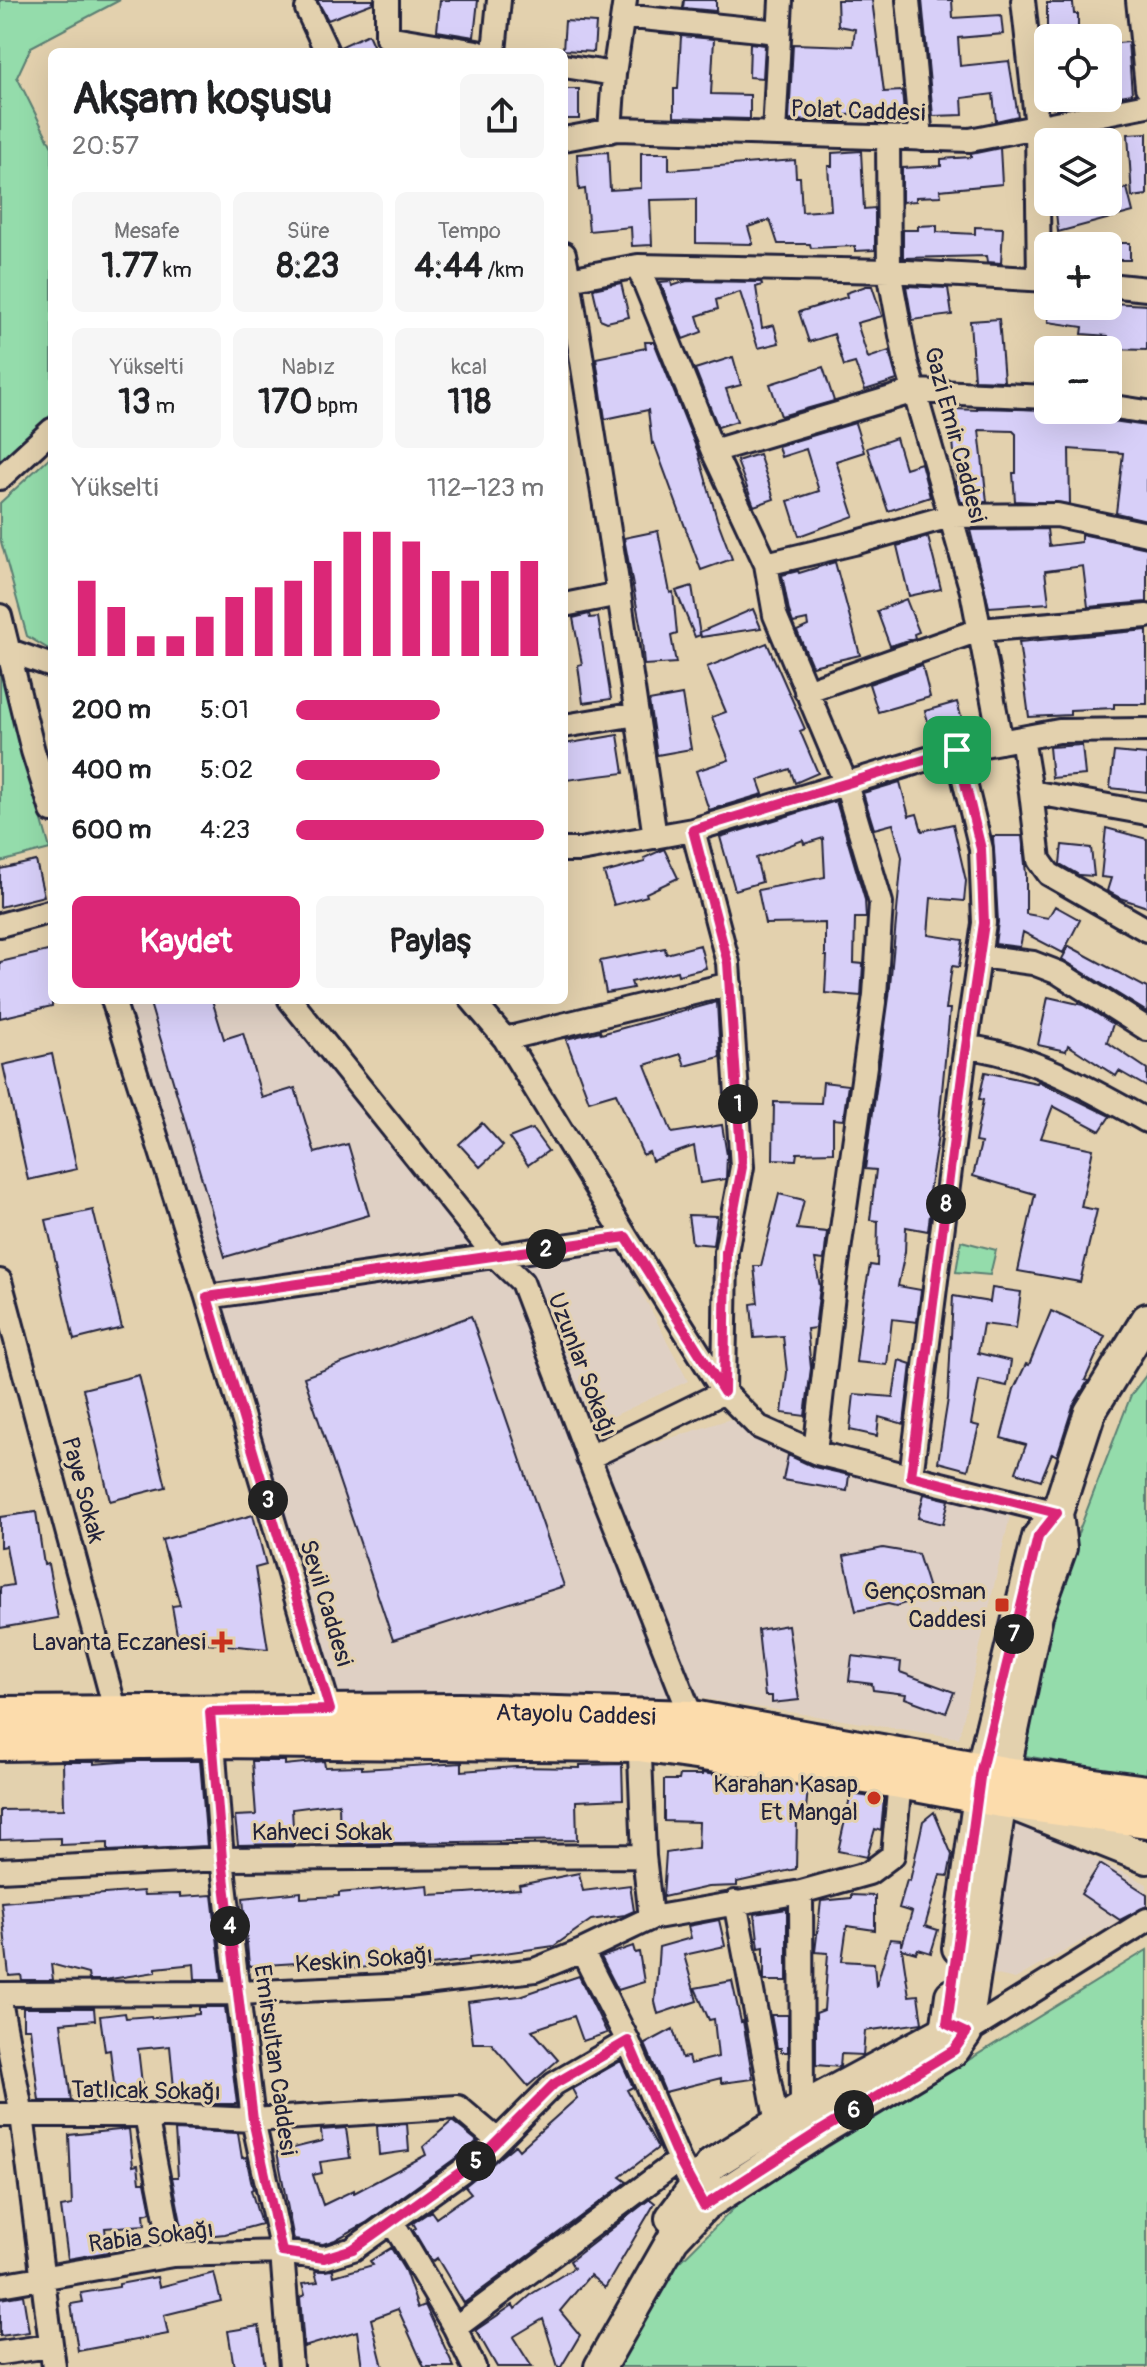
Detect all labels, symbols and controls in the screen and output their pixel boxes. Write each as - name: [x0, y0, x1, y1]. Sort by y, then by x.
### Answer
- map controls: [1034, 24, 1122, 424]
- button: locate: [1034, 24, 1122, 112]
- text: Akşam koşusu: [72, 72, 332, 127]
- button: share: [460, 74, 544, 158]
- street label: Polat Caddesi: [790, 94, 926, 128]
- button: layers: [1034, 128, 1122, 216]
- text: 20:57: [72, 130, 139, 162]
- text: Mesafe: [114, 217, 179, 245]
- text: Süre: [287, 217, 329, 245]
- text: Tempo: [438, 217, 501, 245]
- button: +: [1034, 232, 1122, 320]
- text: 1.77: [102, 245, 158, 288]
- text: 8:23: [276, 245, 340, 288]
- text: 4:44: [415, 245, 483, 288]
- text: km: [158, 256, 192, 284]
- text: /km: [483, 256, 524, 284]
- button: −: [1034, 336, 1122, 424]
- street label: Gazi Emir Caddesi: [918, 344, 992, 526]
- text: Yükselti: [110, 353, 183, 381]
- text: Nabız: [281, 353, 335, 381]
- text: kcal: [451, 353, 487, 381]
- text: 13: [118, 381, 151, 424]
- text: 170: [258, 381, 313, 424]
- text: 118: [447, 381, 491, 424]
- text: m: [151, 392, 175, 420]
- text: bpm: [313, 392, 358, 420]
- text: Yükselti: [72, 472, 158, 504]
- text: 112–123 m: [427, 472, 544, 504]
- text: 200 m: [72, 694, 151, 726]
- text: 5:01: [200, 694, 249, 726]
- pin: [923, 716, 991, 784]
- icon: arrive: [935, 728, 979, 772]
- text: 400 m: [72, 754, 151, 786]
- text: 5:02: [200, 754, 253, 786]
- text: 600 m: [72, 814, 151, 846]
- text: 4:23: [200, 814, 250, 846]
- button: Kaydet: [72, 896, 300, 988]
- button: Paylaş: [316, 896, 544, 988]
- pin: 1: [718, 1084, 758, 1124]
- text: 1: [734, 1090, 742, 1118]
- pin: 8: [926, 1184, 966, 1224]
- text: 8: [940, 1190, 952, 1218]
- pin: 2: [526, 1229, 566, 1269]
- text: 2: [540, 1235, 552, 1263]
- street label: Uzunlar Sokağı: [541, 1289, 623, 1441]
- street label: Paye Sokak: [55, 1434, 111, 1546]
- pin: 3: [248, 1480, 288, 1520]
- text: 3: [262, 1486, 274, 1514]
- street label: Sevil Caddesi: [293, 1536, 359, 1670]
- place label: Gençosman Caddesi: [864, 1577, 986, 1634]
- marker: Gençosman Caddesi: [993, 1596, 1011, 1614]
- pin: 7: [994, 1614, 1034, 1654]
- text: 7: [1008, 1620, 1020, 1648]
- place label: Lavanta Eczanesi: [31, 1628, 206, 1657]
- marker: Lavanta Eczanesi: [213, 1633, 231, 1651]
- street label: Atayolu Caddesi: [495, 1698, 657, 1731]
- place label: Karahan Kasap Et Mangal: [713, 1770, 858, 1827]
- marker: Karahan Kasap Et Mangal: [865, 1789, 883, 1807]
- street label: Kahveci Sokak: [252, 1818, 392, 1847]
- pin: 4: [210, 1906, 250, 1946]
- text: 4: [224, 1912, 236, 1940]
- street label: Keskin Sokağı: [294, 1941, 434, 1979]
- street label: Emirsultan Caddesi: [247, 1963, 303, 2157]
- street label: Tatlıcak Sokağı: [71, 2075, 221, 2107]
- pin: 6: [834, 2090, 874, 2130]
- text: 6: [848, 2096, 860, 2124]
- pin: 5: [456, 2141, 496, 2181]
- text: 5: [470, 2147, 482, 2175]
- street label: Rabia Sokağı: [87, 2215, 215, 2259]

